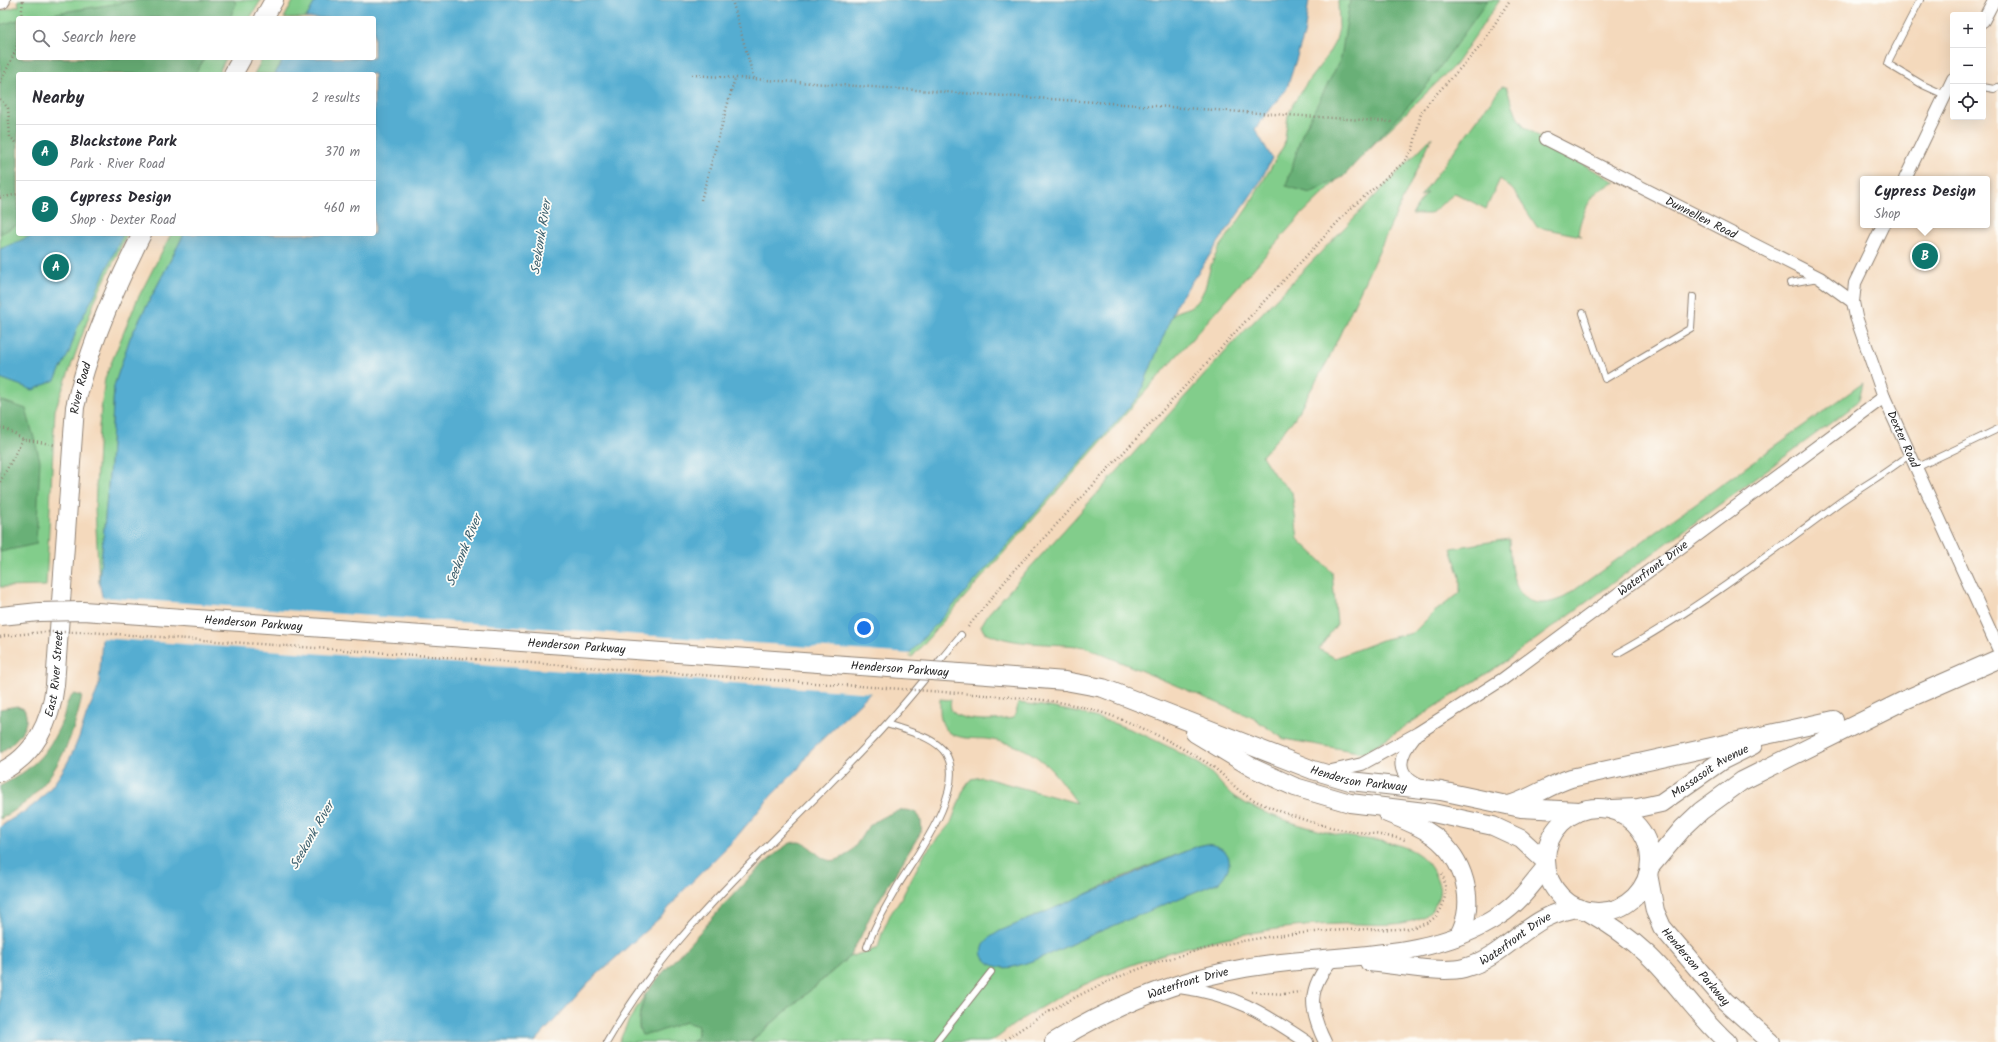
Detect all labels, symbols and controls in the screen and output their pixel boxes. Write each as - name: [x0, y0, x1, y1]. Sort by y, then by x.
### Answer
- map controls: [1950, 12, 1986, 120]
- button: +: [1950, 12, 1986, 48]
- search box: [16, 16, 376, 60]
- text: Search here: [62, 26, 136, 50]
- icon: search: [30, 27, 52, 49]
- button: −: [1950, 48, 1986, 84]
- button: locate: [1950, 84, 1986, 120]
- text: Nearby: [32, 85, 84, 112]
- text: 2 results: [312, 88, 360, 109]
- text: Blackstone Park: [70, 130, 176, 154]
- text: A: [41, 142, 49, 163]
- text: 370 m: [325, 142, 360, 163]
- text: Park · River Road: [70, 154, 165, 175]
- popup: [1860, 176, 1990, 228]
- text: Cypress Design: [1874, 180, 1976, 204]
- text: Cypress Design: [70, 186, 171, 210]
- street label: Dunnellen Road: [1662, 192, 1741, 245]
- water label: Seekonk River: [525, 196, 558, 276]
- text: B: [41, 198, 49, 219]
- text: 460 m: [324, 198, 360, 219]
- text: Shop: [1874, 204, 1900, 225]
- text: Shop · Dexter Road: [70, 210, 176, 231]
- pin: B: [1912, 241, 1938, 271]
- pin: A: [43, 252, 69, 282]
- street label: River Road: [66, 359, 97, 415]
- street label: Dexter Road: [1881, 408, 1924, 472]
- water label: Seekonk River: [441, 509, 489, 589]
- street label: Waterfront Drive: [1614, 536, 1693, 601]
- street label: Henderson Parkway: [204, 611, 303, 637]
- your location: [854, 618, 874, 638]
- street label: East River Street: [40, 629, 69, 719]
- street label: Henderson Parkway: [527, 633, 627, 659]
- street label: Henderson Parkway: [850, 656, 950, 682]
- street label: Massasoit Avenue: [1667, 739, 1753, 803]
- street label: Henderson Parkway: [1308, 761, 1408, 797]
- water label: Seekonk River: [284, 796, 342, 874]
- street label: Waterfront Drive: [1476, 907, 1555, 971]
- street label: Henderson Parkway: [1656, 923, 1734, 1011]
- street label: Waterfront Drive: [1145, 962, 1231, 1005]

